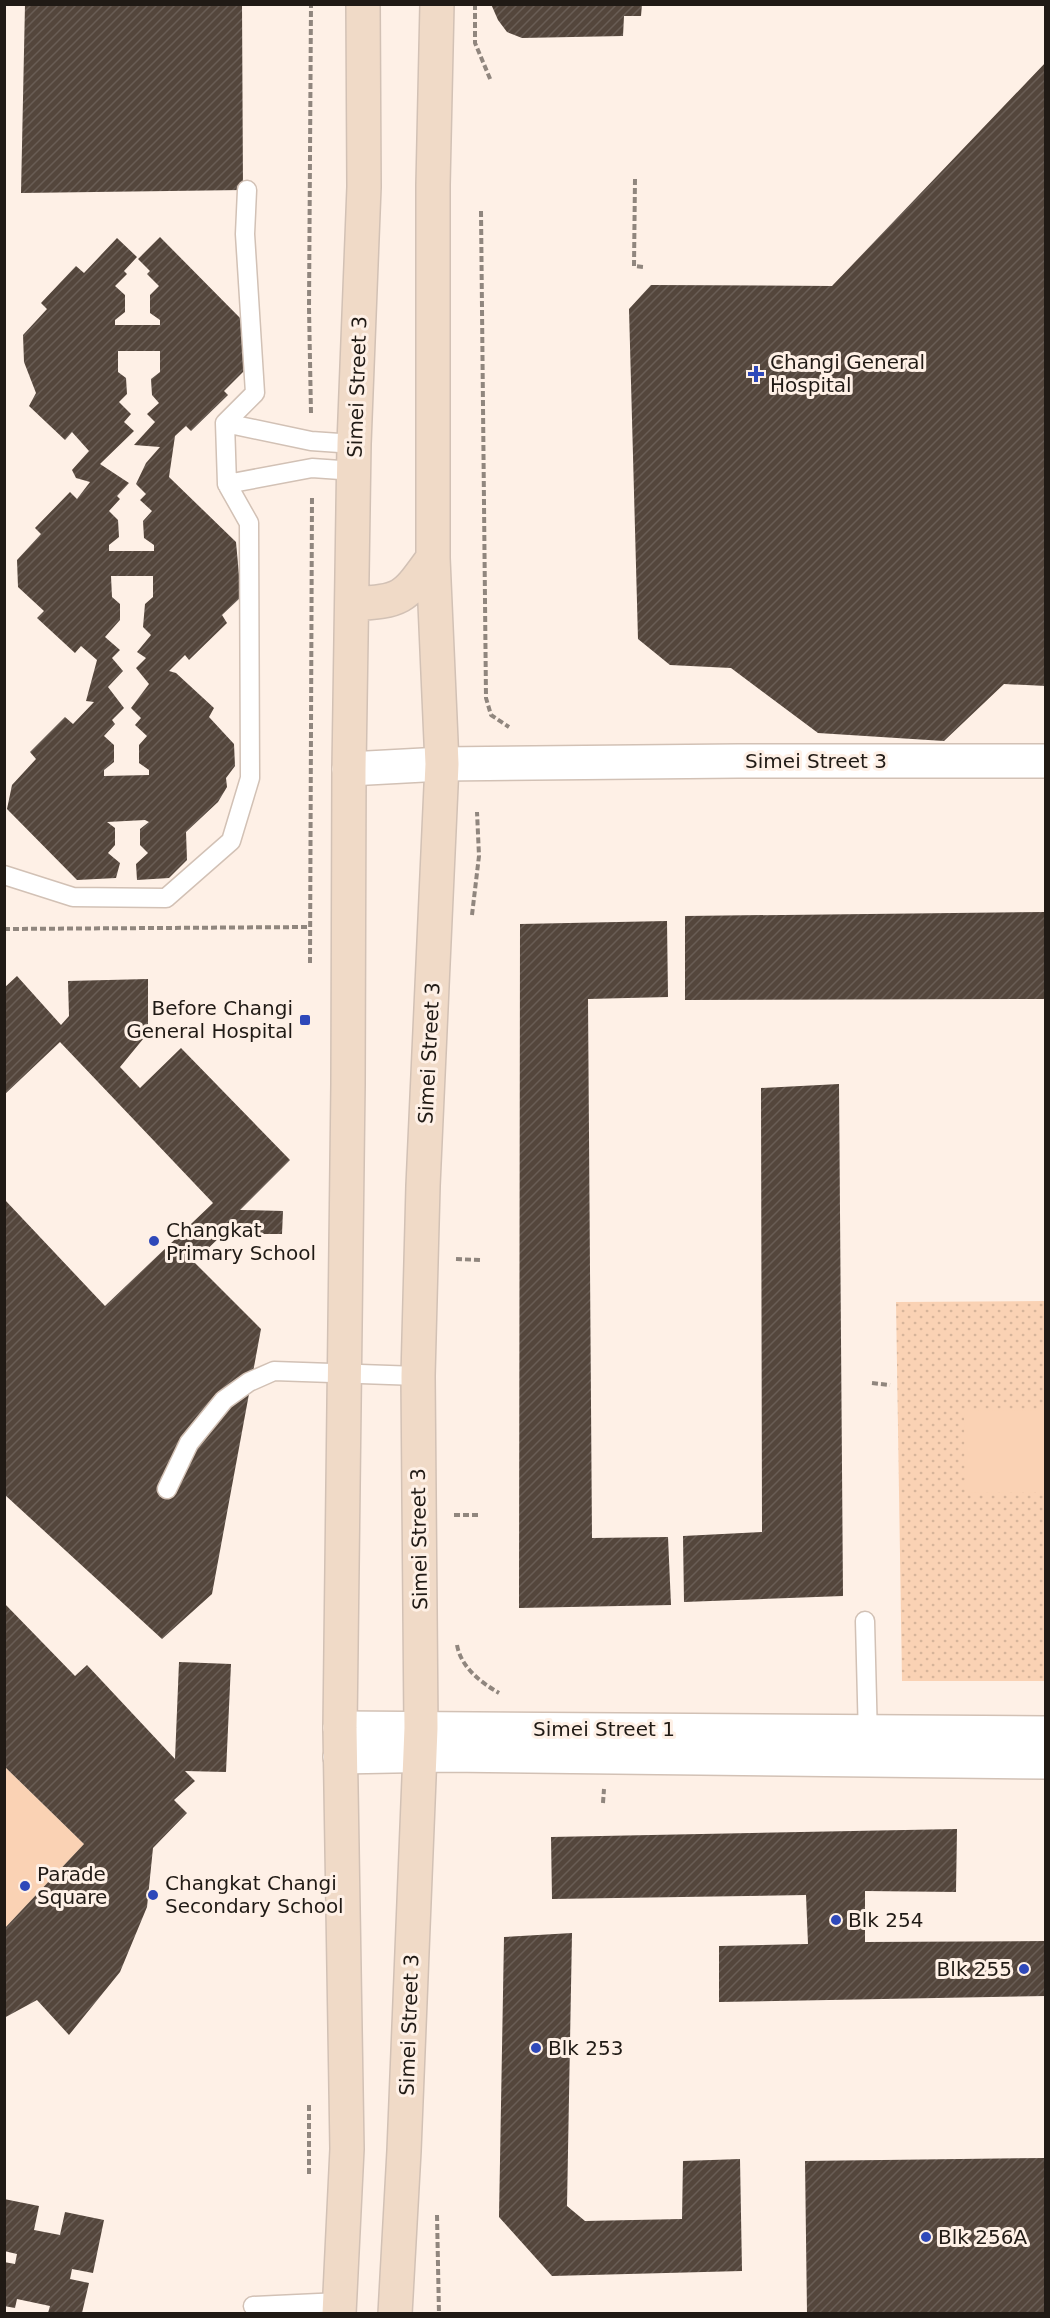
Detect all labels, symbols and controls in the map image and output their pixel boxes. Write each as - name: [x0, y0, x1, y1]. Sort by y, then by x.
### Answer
- street label: Simei Street 3: [343, 316, 371, 458]
- place label: Changi General Hospital: [770, 350, 925, 397]
- marker: Changi General Hospital: [747, 365, 765, 383]
- street label: Simei Street 3: [745, 749, 887, 773]
- street label: Simei Street 3: [413, 982, 445, 1124]
- place label: Before Changi General Hospital: [126, 996, 293, 1043]
- marker: Before Changi General Hospital: [298, 1013, 312, 1027]
- place label: Changkat Primary School: [166, 1218, 316, 1265]
- marker: Changkat Primary School: [147, 1234, 161, 1248]
- street label: Simei Street 3: [406, 1468, 432, 1610]
- street label: Simei Street 1: [533, 1717, 675, 1741]
- place label: Parade Square: [37, 1862, 107, 1909]
- place label: Changkat Changi Secondary School: [165, 1871, 344, 1918]
- marker: Parade Square: [18, 1879, 32, 1893]
- marker: Changkat Changi Secondary School: [146, 1888, 160, 1902]
- place label: Blk 254: [848, 1908, 923, 1932]
- marker: Blk 254: [829, 1913, 843, 1927]
- street label: Simei Street 3: [395, 1954, 423, 2096]
- place label: Blk 255: [937, 1957, 1012, 1981]
- marker: Blk 255: [1017, 1962, 1031, 1976]
- place label: Blk 253: [548, 2036, 623, 2060]
- marker: Blk 253: [529, 2041, 543, 2055]
- place label: Blk 256A: [938, 2225, 1027, 2249]
- marker: Blk 256A: [919, 2230, 933, 2244]

